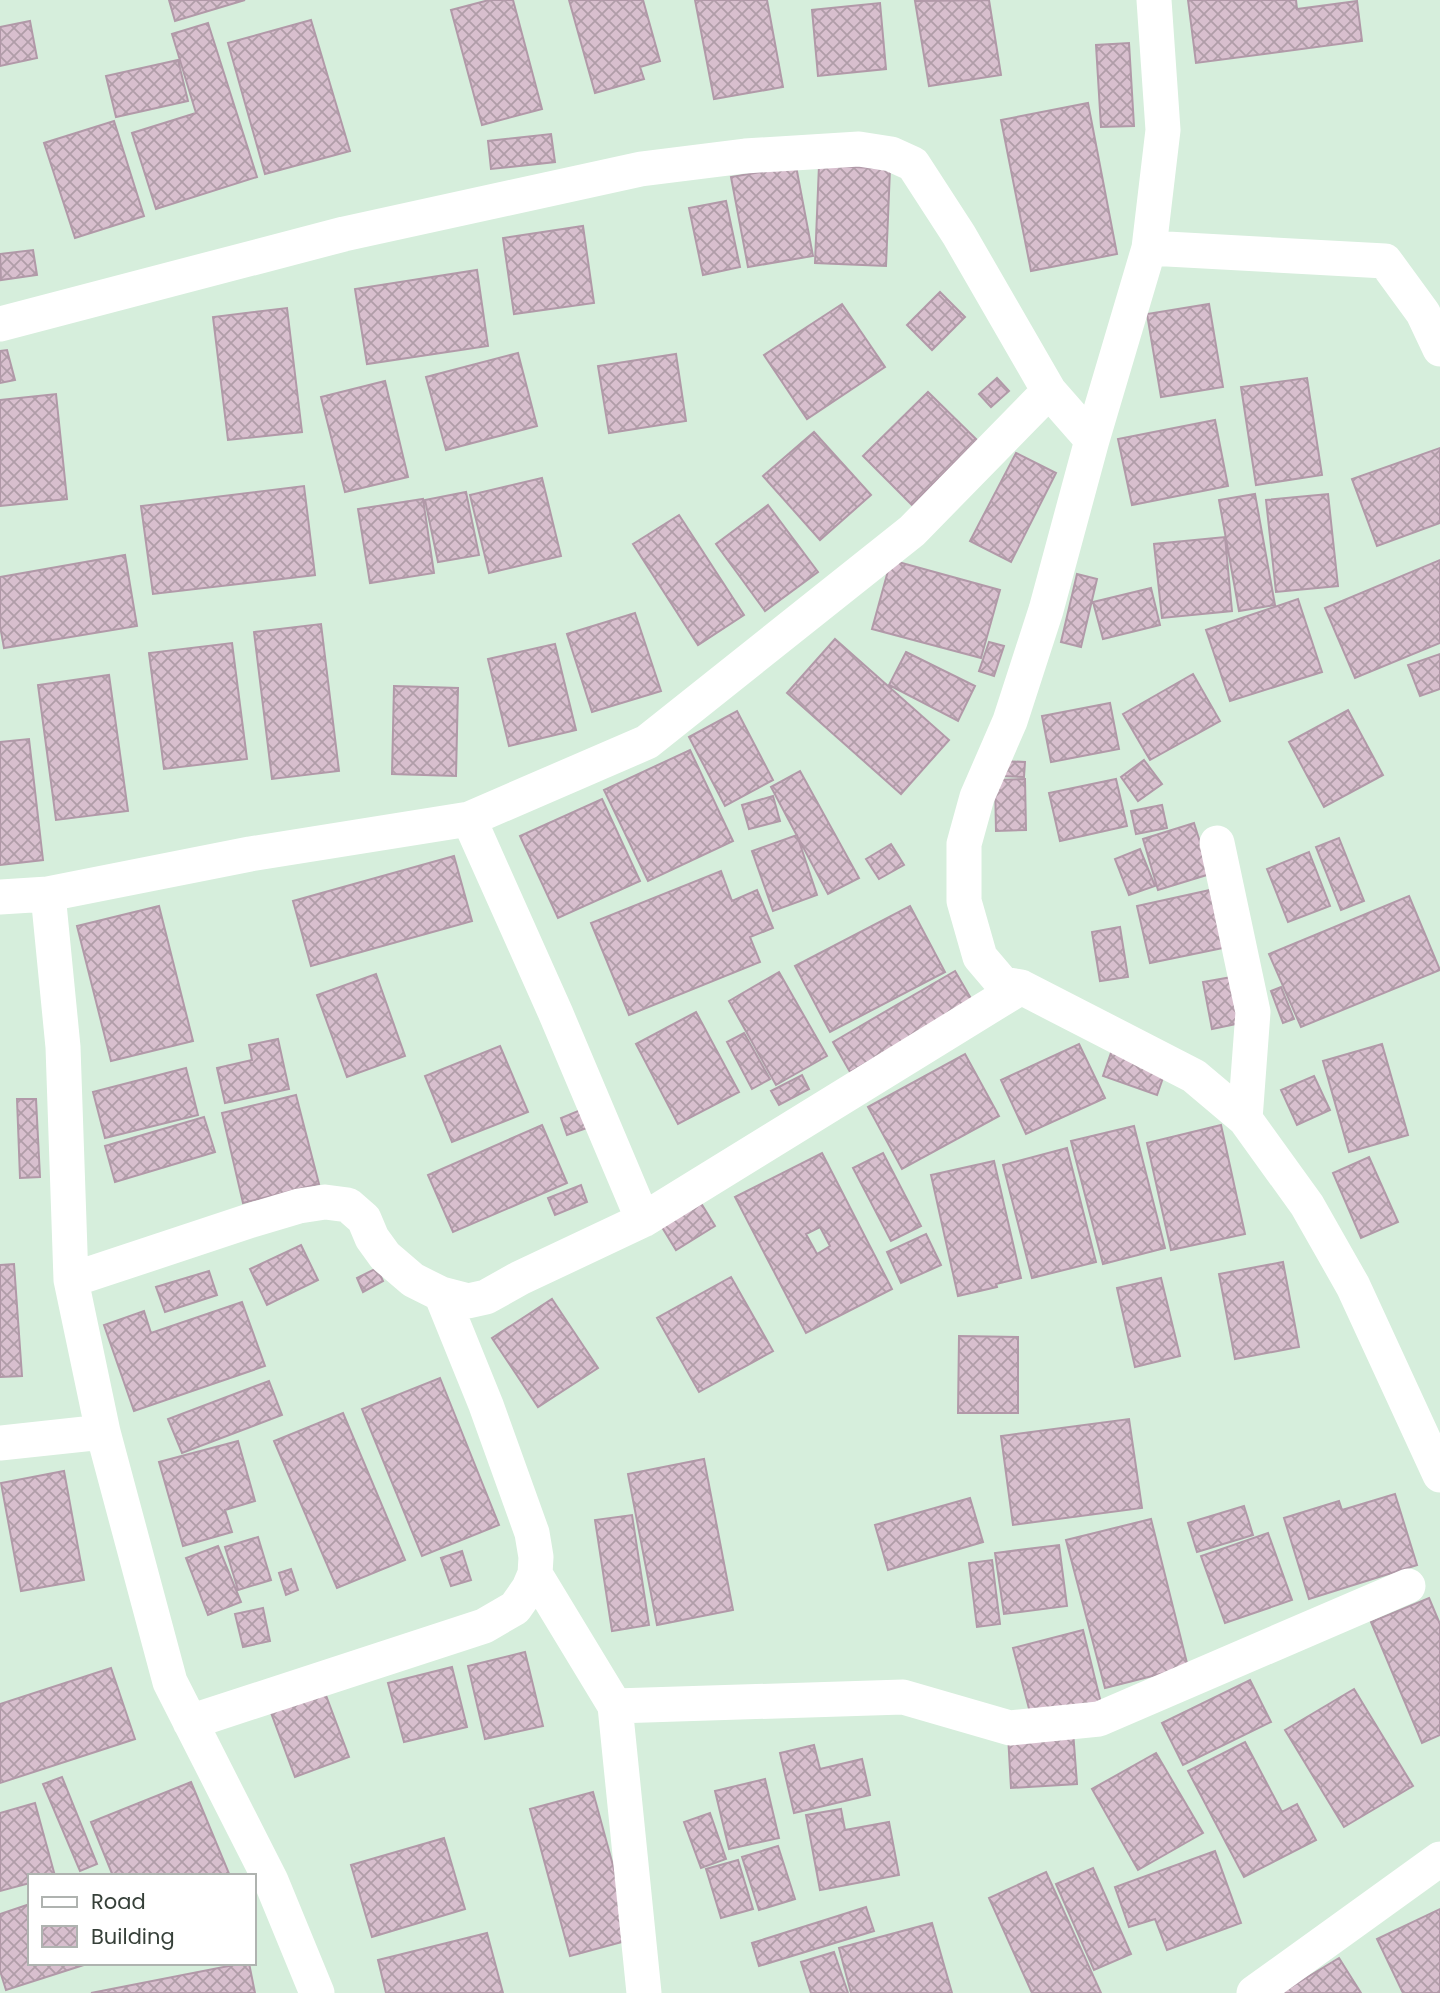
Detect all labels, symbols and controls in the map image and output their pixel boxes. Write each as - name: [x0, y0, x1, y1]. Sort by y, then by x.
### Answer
- legend: [28, 1874, 256, 1965]
- text: Road: [91, 1887, 146, 1916]
- text: Building: [91, 1922, 175, 1951]

